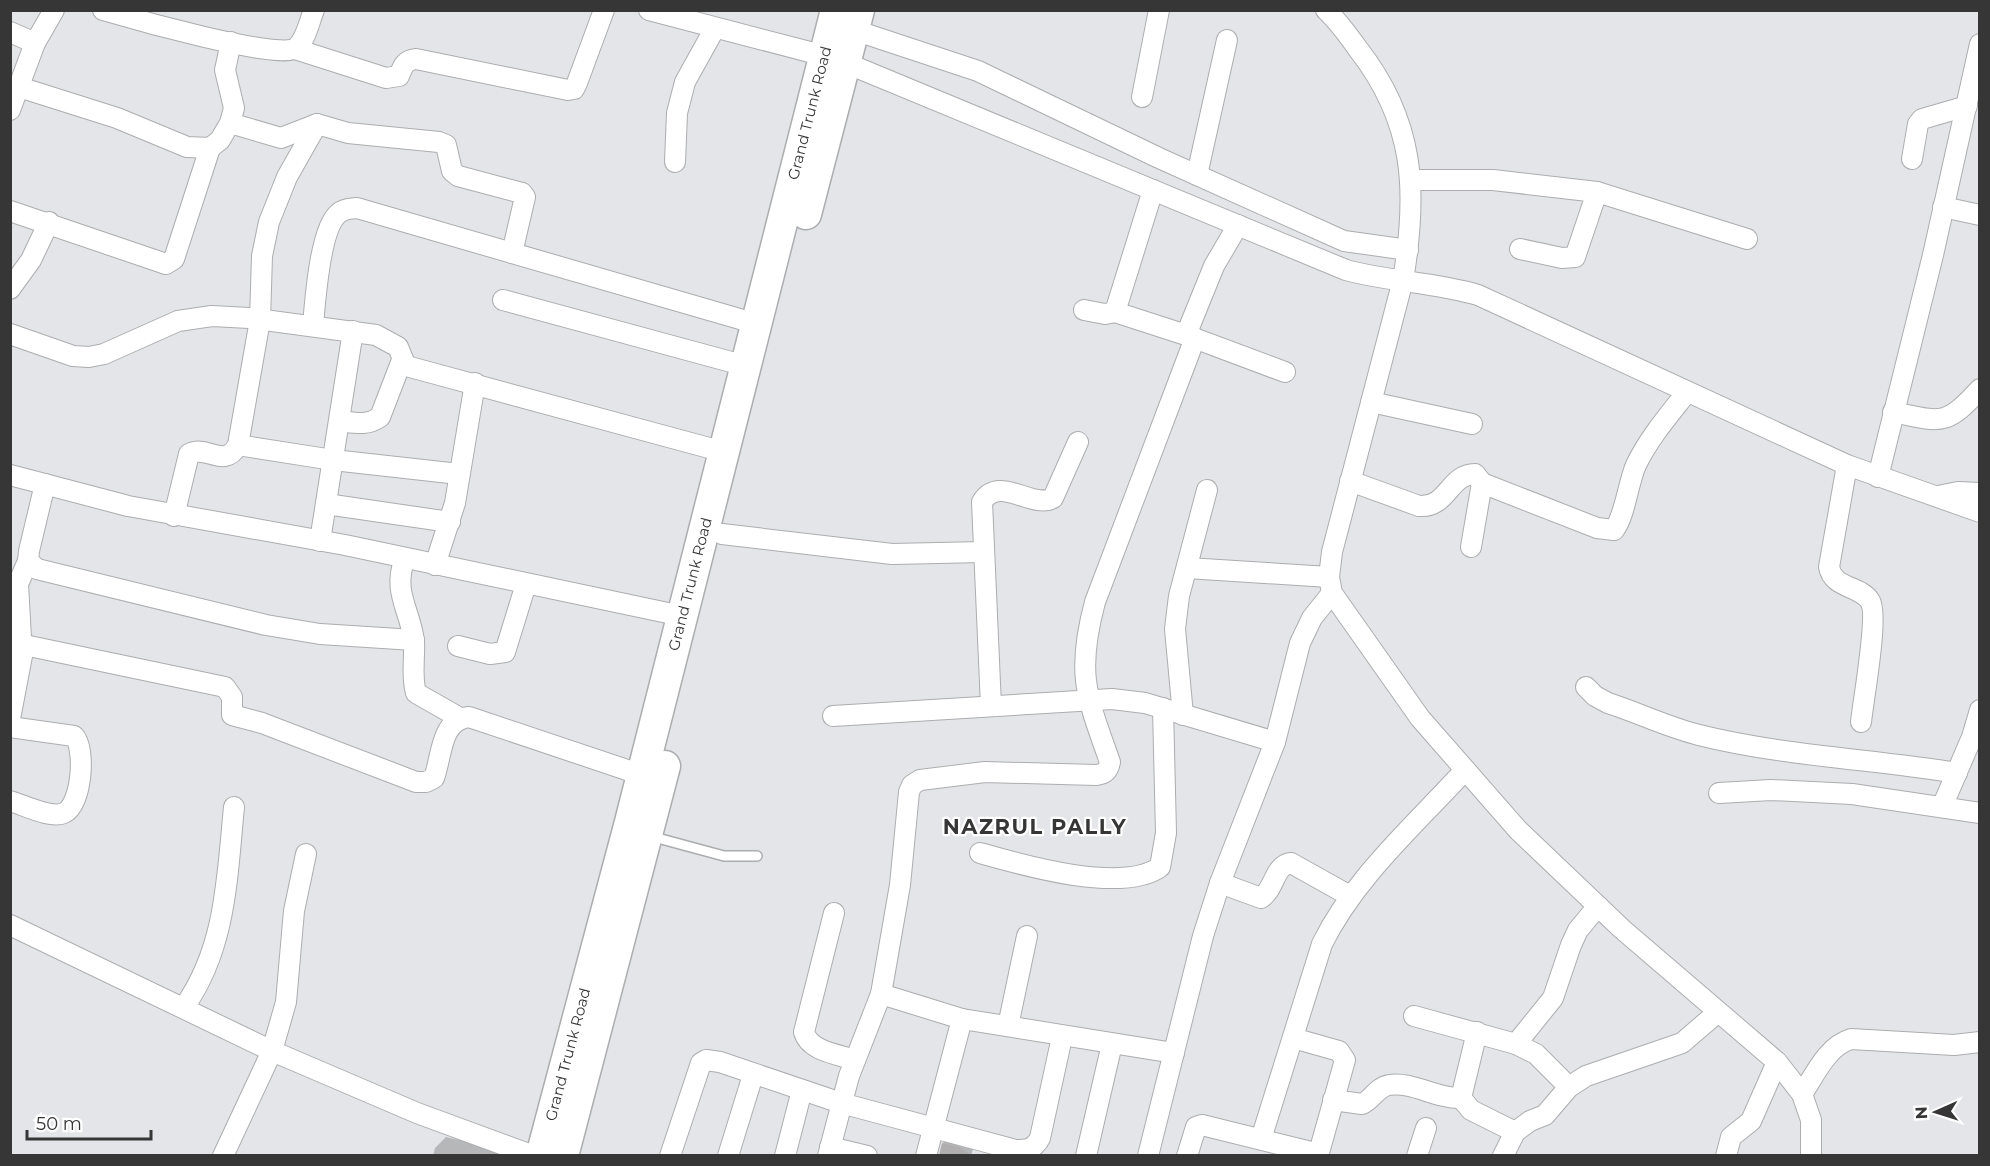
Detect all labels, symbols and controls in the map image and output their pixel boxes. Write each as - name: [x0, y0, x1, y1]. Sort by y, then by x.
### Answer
- street label: Grand Trunk Road: [783, 44, 835, 182]
- street label: Grand Trunk Road: [664, 515, 716, 653]
- district label: NAZRUL PALLY: [943, 814, 1127, 839]
- street label: Grand Trunk Road: [541, 986, 594, 1123]
- north arrow: [1906, 1082, 1966, 1142]
- scale bar: [27, 1103, 152, 1141]
- text: N: [1912, 1106, 1931, 1120]
- text: 50 m: [36, 1113, 82, 1135]

